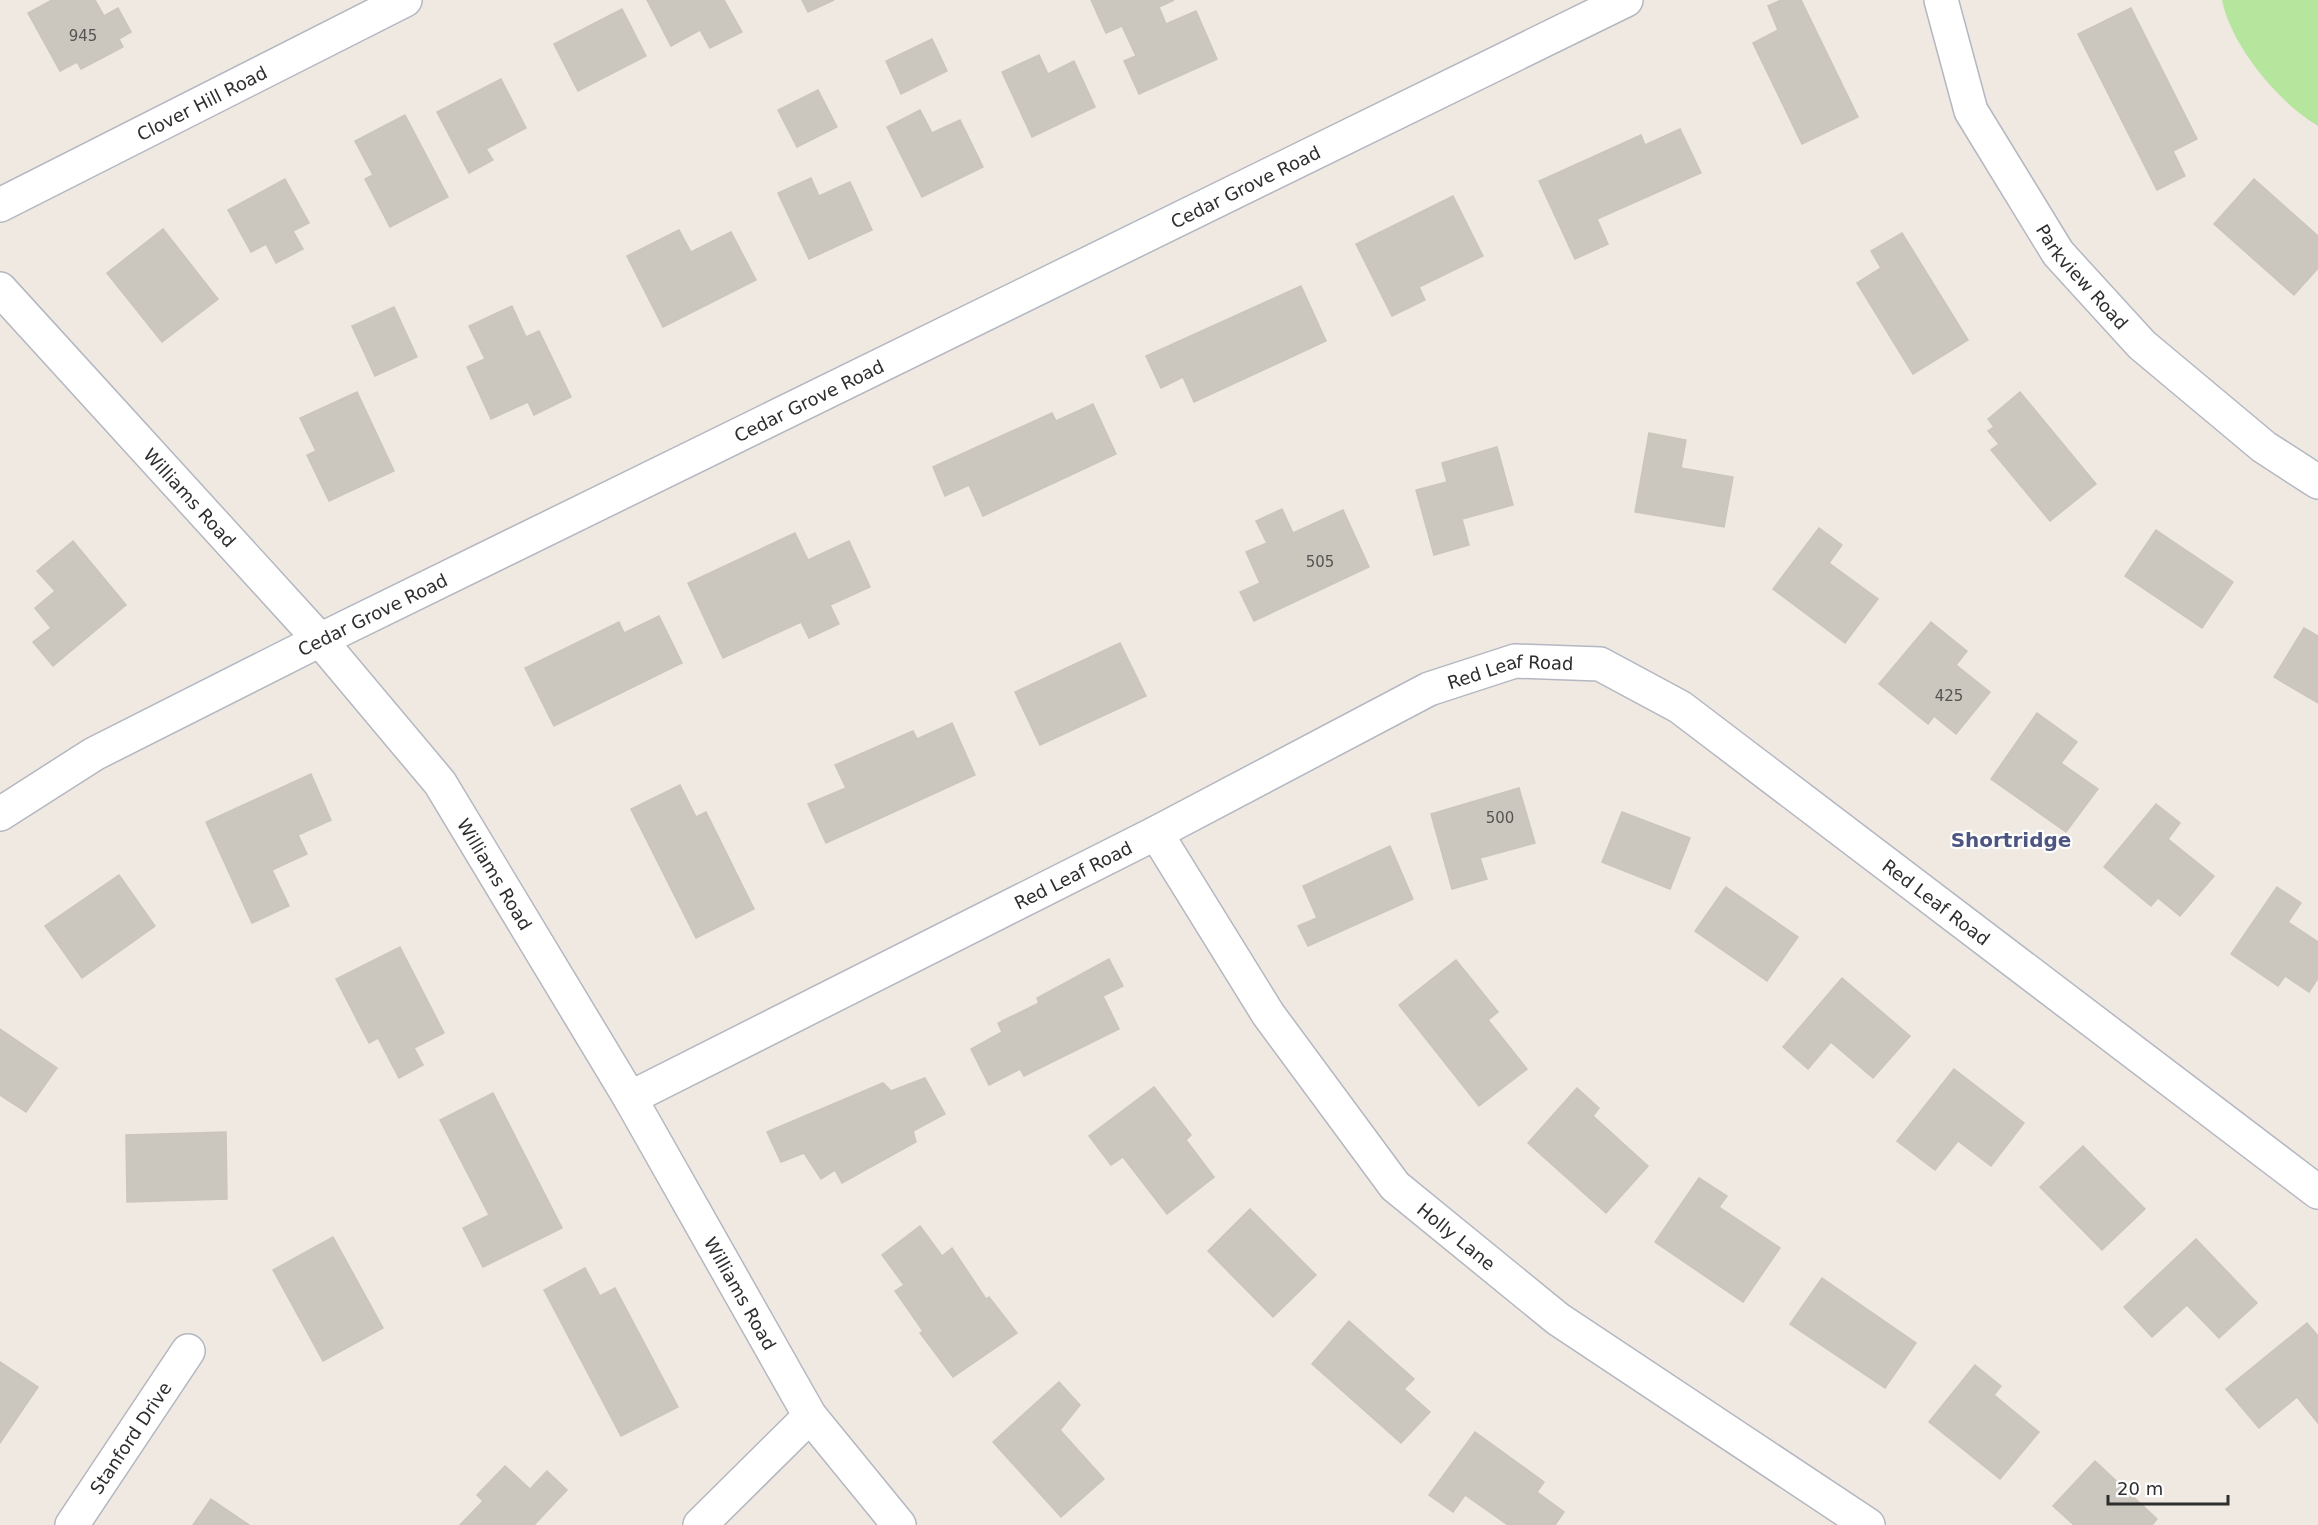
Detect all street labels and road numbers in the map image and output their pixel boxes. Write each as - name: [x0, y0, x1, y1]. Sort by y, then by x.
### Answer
- street label: Clover Hill Road: [133, 61, 270, 145]
- street label: Cedar Grove Road: [1167, 141, 1323, 232]
- street label: Parkview Road: [2032, 220, 2133, 333]
- street label: Cedar Grove Road: [731, 355, 887, 446]
- street label: Williams Road: [140, 444, 240, 551]
- street label: Cedar Grove Road: [294, 569, 451, 660]
- street label: Red Leaf Road: [1445, 651, 1574, 693]
- street label: Williams Road: [453, 815, 537, 934]
- street label: Red Leaf Road: [1011, 836, 1135, 913]
- street label: Red Leaf Road: [1879, 854, 1994, 949]
- street label: Holly Lane: [1413, 1198, 1500, 1274]
- street label: Williams Road: [700, 1233, 781, 1354]
- street label: Stanford Drive: [85, 1377, 175, 1498]

